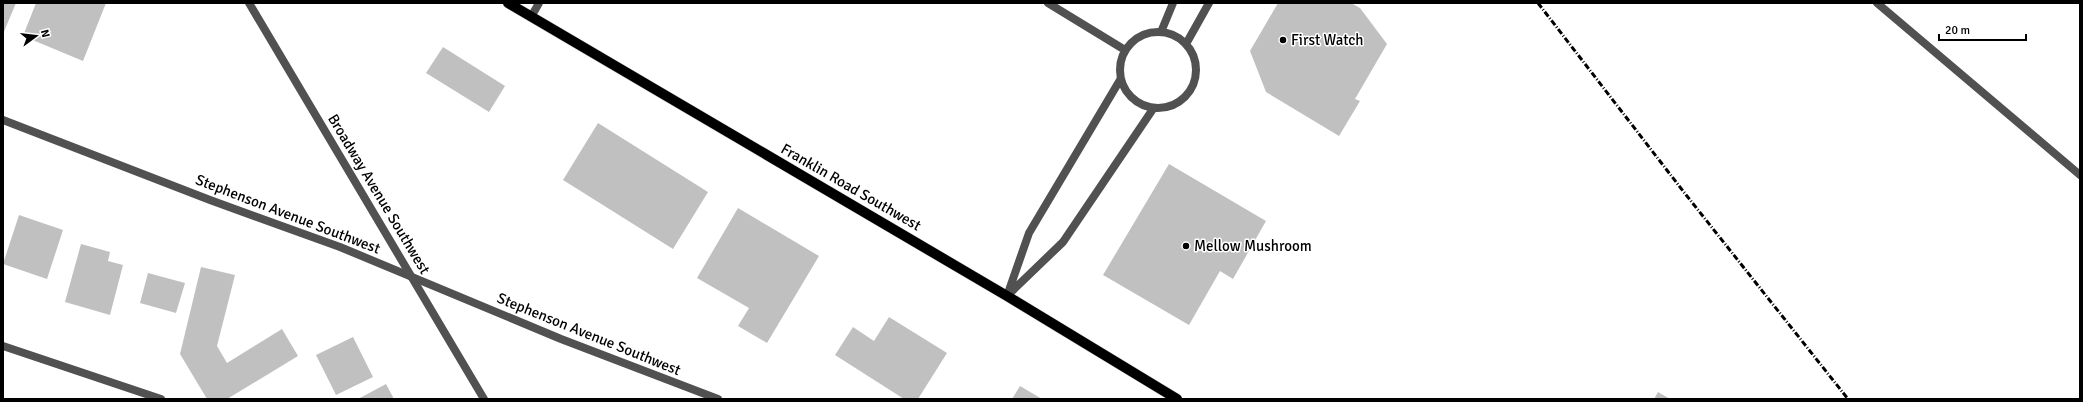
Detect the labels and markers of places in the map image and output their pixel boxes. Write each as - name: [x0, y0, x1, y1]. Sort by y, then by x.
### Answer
- place label: First Watch: [1291, 31, 1364, 49]
- marker: First Watch: [1278, 35, 1288, 45]
- place label: Mellow Mushroom: [1194, 237, 1312, 255]
- marker: Mellow Mushroom: [1181, 241, 1191, 251]

